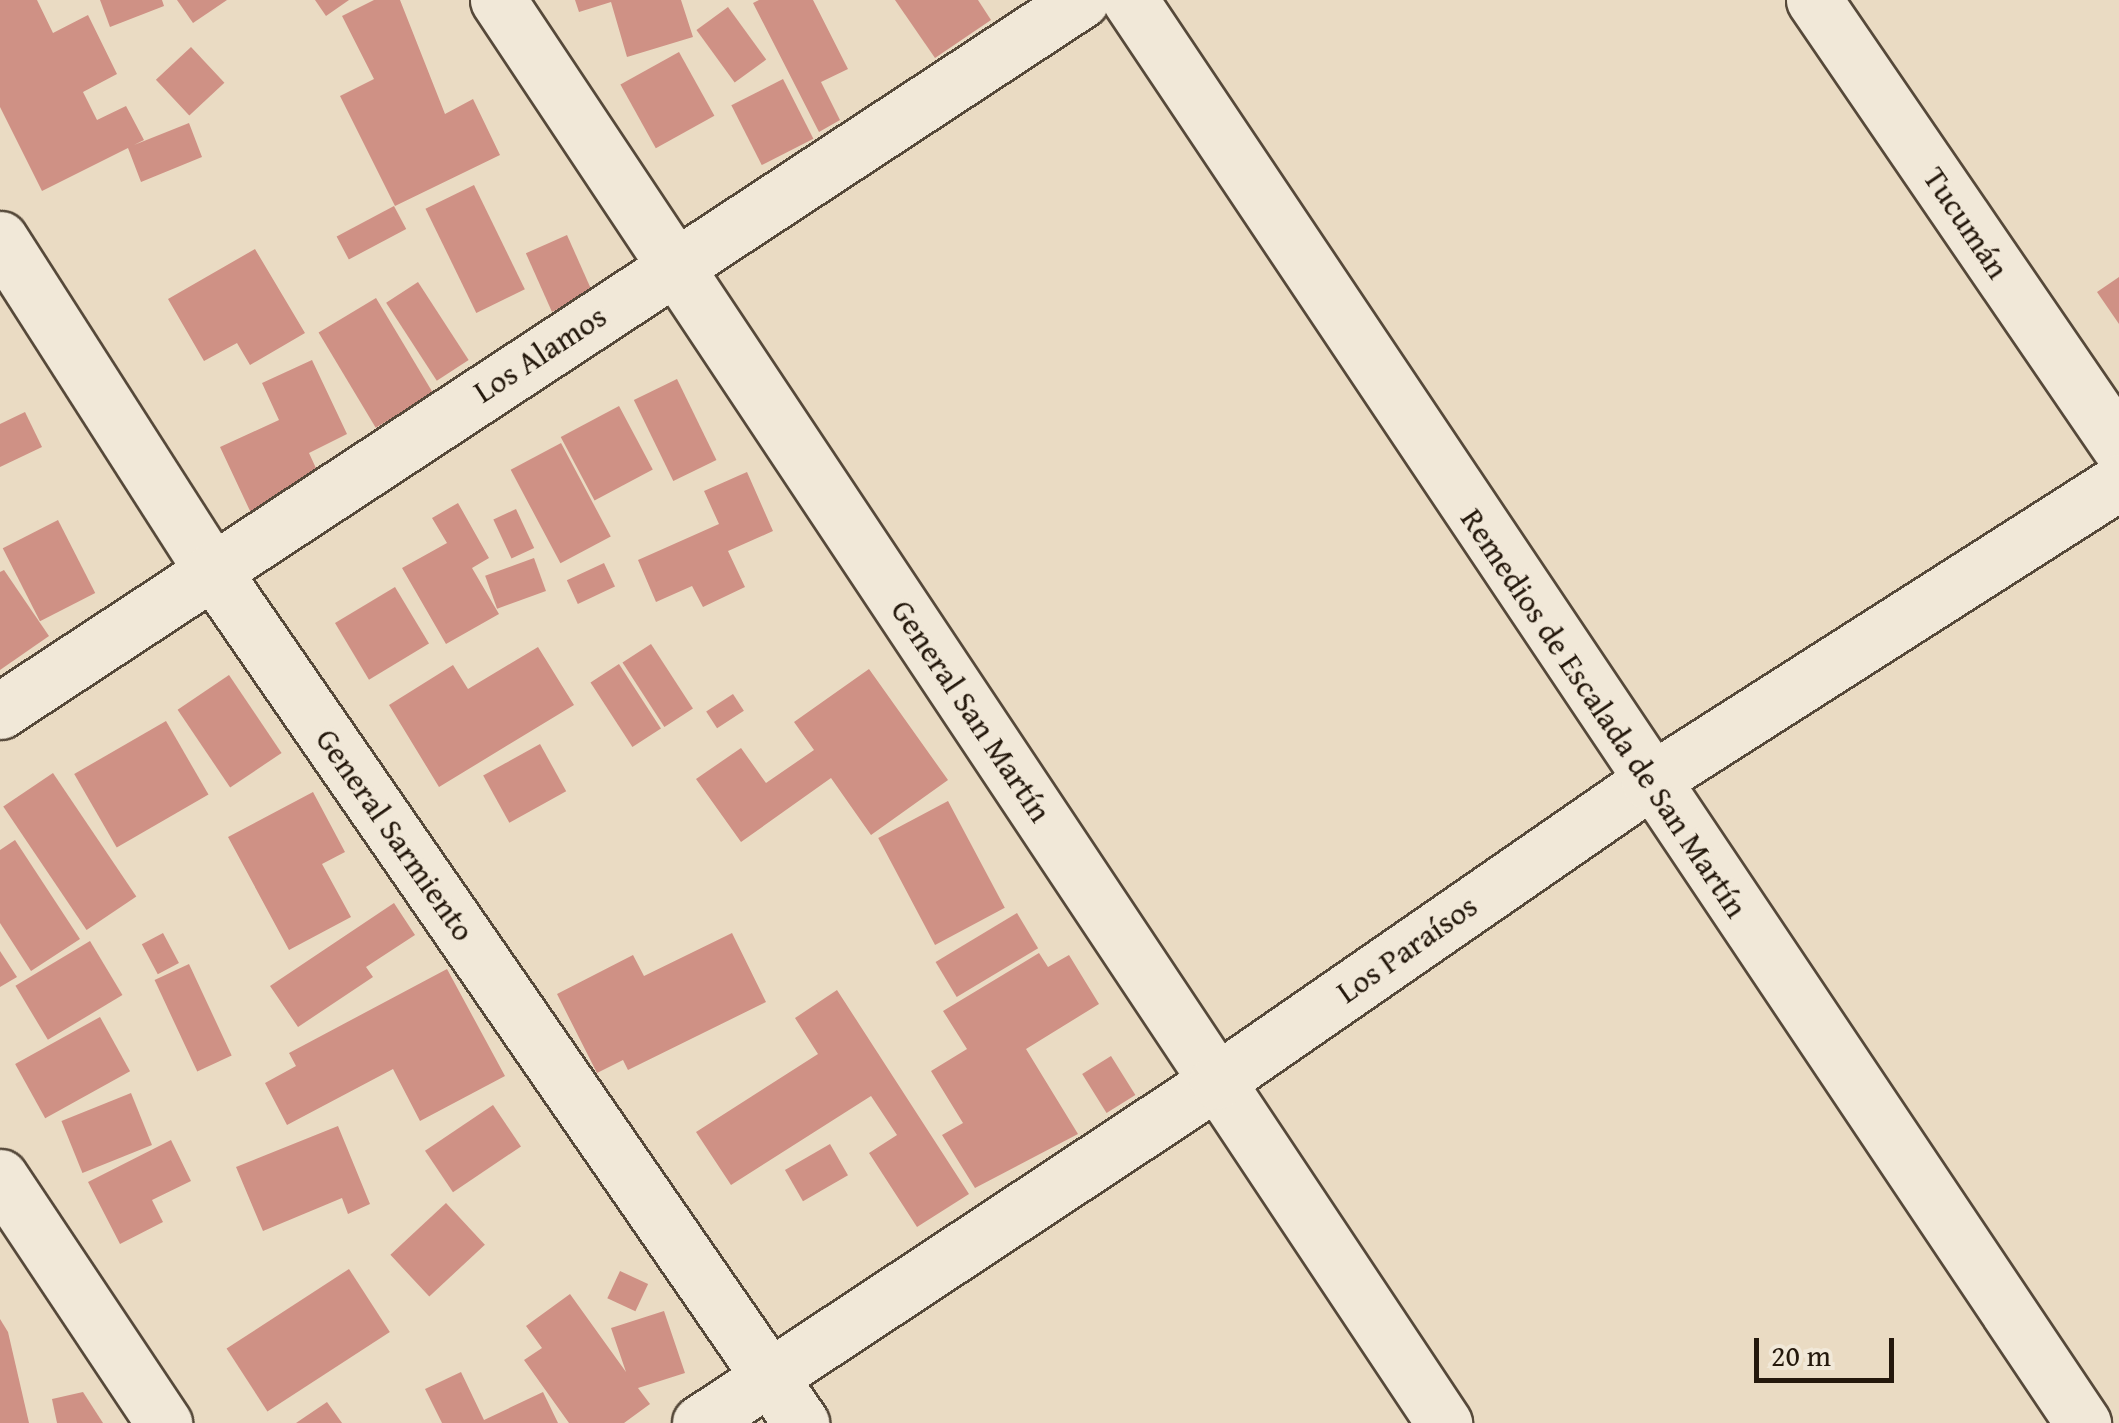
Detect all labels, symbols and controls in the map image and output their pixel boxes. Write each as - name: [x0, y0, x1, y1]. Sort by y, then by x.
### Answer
- street label: Tucumán: [1915, 160, 2017, 286]
- street label: Los Alamos: [466, 297, 614, 411]
- street label: Remedios de Escalada de San Martín: [1452, 501, 1756, 925]
- street label: General San Martín: [883, 593, 1059, 829]
- street label: General Sarmiento: [307, 721, 483, 949]
- street label: Los Paraísos: [1329, 887, 1485, 1011]
- scale bar: [1759, 1318, 1899, 1380]
- text: 20 m: [1771, 1333, 1831, 1377]

